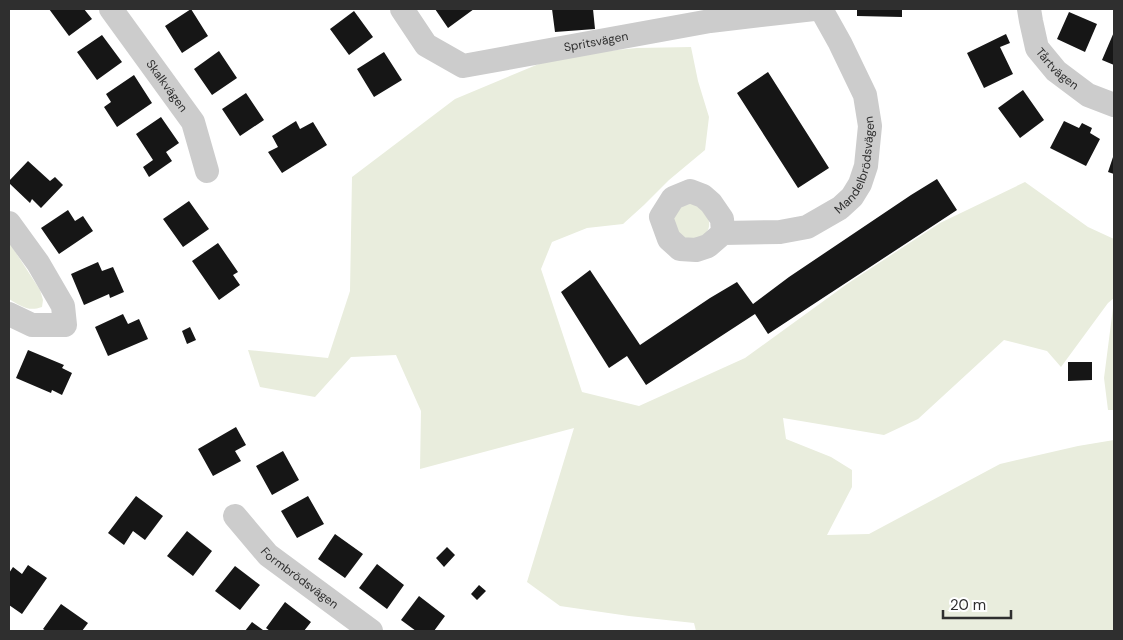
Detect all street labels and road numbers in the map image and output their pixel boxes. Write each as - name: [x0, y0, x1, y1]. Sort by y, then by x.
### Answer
- street label: Spritsvägen: [563, 28, 630, 55]
- street label: Tårtvägen: [1032, 44, 1082, 93]
- street label: Skalkvägen: [142, 56, 191, 115]
- street label: Mandelbrödsvägen: [831, 115, 878, 217]
- street label: Formbrödsvägen: [257, 544, 342, 612]

